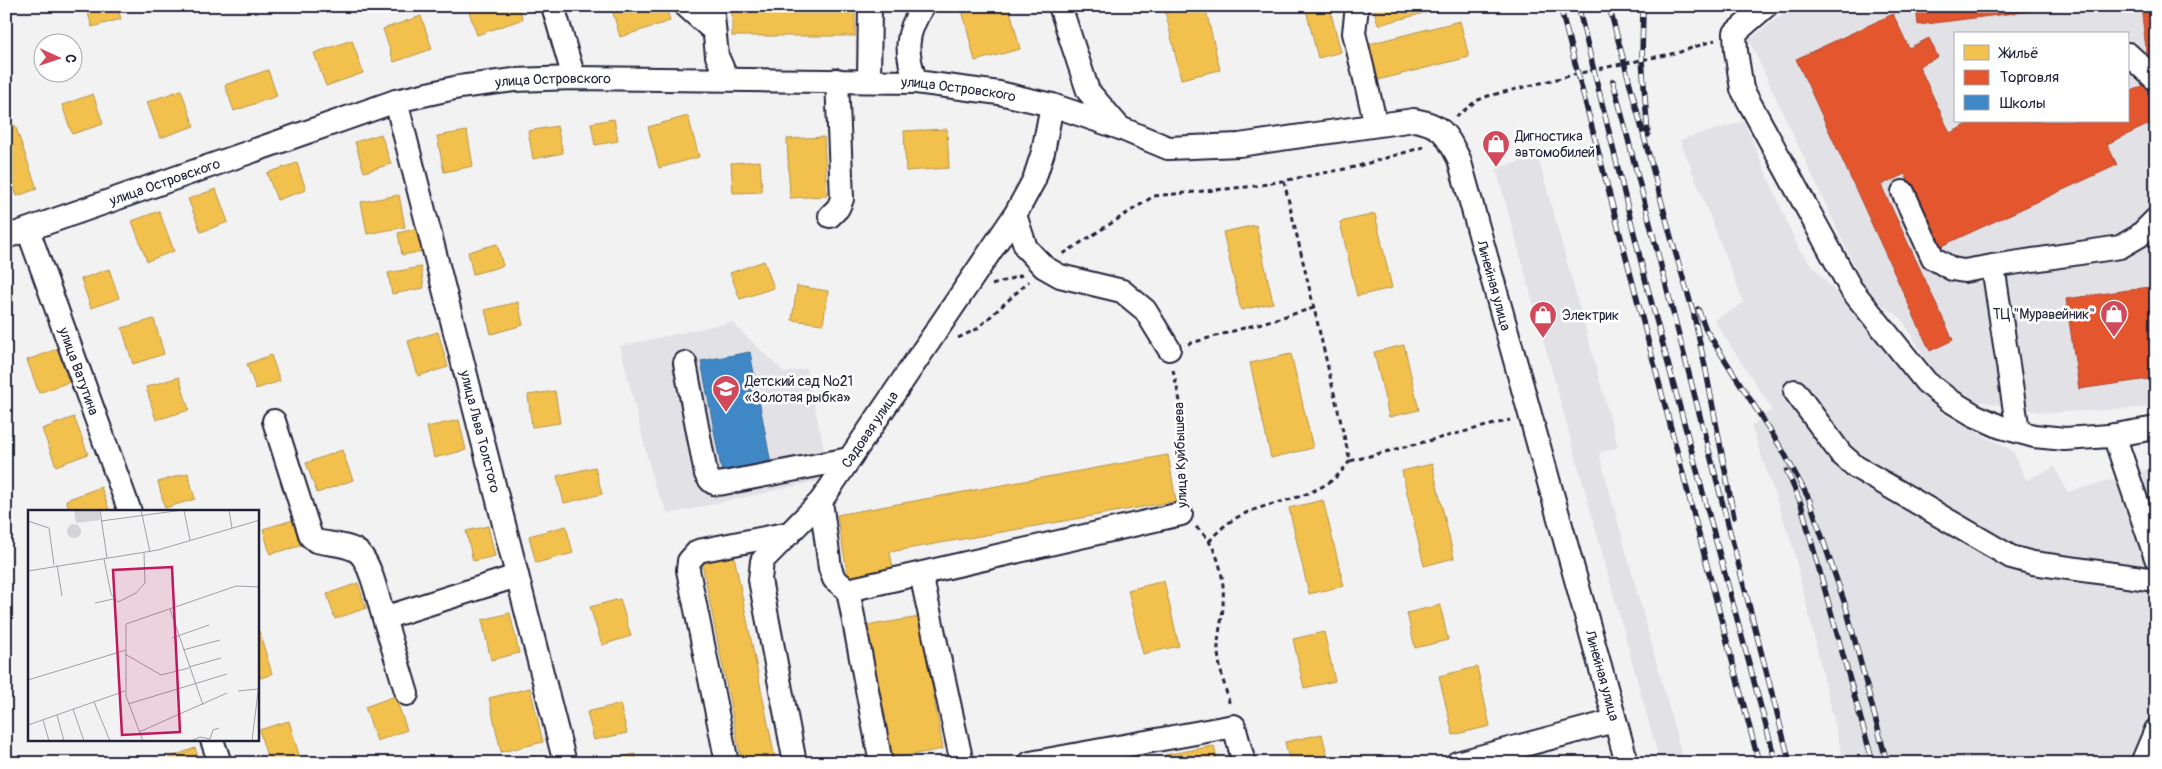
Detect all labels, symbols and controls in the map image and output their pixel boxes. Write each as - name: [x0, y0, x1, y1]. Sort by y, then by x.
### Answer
- north arrow: [32, 32, 82, 82]
- legend: [1954, 32, 2130, 122]
- text: Жильё: [1998, 44, 2039, 63]
- text: С: [62, 54, 79, 64]
- text: Торговля: [2000, 68, 2059, 87]
- street label: улица Островского: [493, 70, 611, 91]
- street label: улица Островского: [900, 74, 1018, 106]
- text: Школы: [2000, 94, 2046, 113]
- place label: Дигностика автомобилей: [1514, 128, 1595, 161]
- shop icon: Дигностика автомобилей: [1481, 129, 1511, 168]
- street label: улица Островского: [106, 155, 223, 210]
- street label: Линейная улица: [1473, 237, 1514, 333]
- shop icon: ТЦ "Муравейник": [2099, 299, 2129, 338]
- shop icon: Электрик: [1528, 300, 1558, 339]
- place label: ТЦ "Муравейник": [1993, 306, 2095, 323]
- place label: Электрик: [1562, 307, 1619, 324]
- street label: улица Ватутина: [55, 324, 102, 417]
- street label: улица Льва Толстого: [456, 368, 504, 495]
- place label: Детский сад №21 «Золотая рыбка»: [744, 373, 853, 406]
- school or university icon: Детский сад №21 «Золотая рыбка»: [711, 374, 741, 413]
- street label: Садовая улица: [838, 388, 902, 471]
- street label: улица Куйбышева: [1170, 402, 1191, 509]
- inset map: [28, 510, 259, 742]
- street label: Линейная улица: [1581, 627, 1623, 723]

